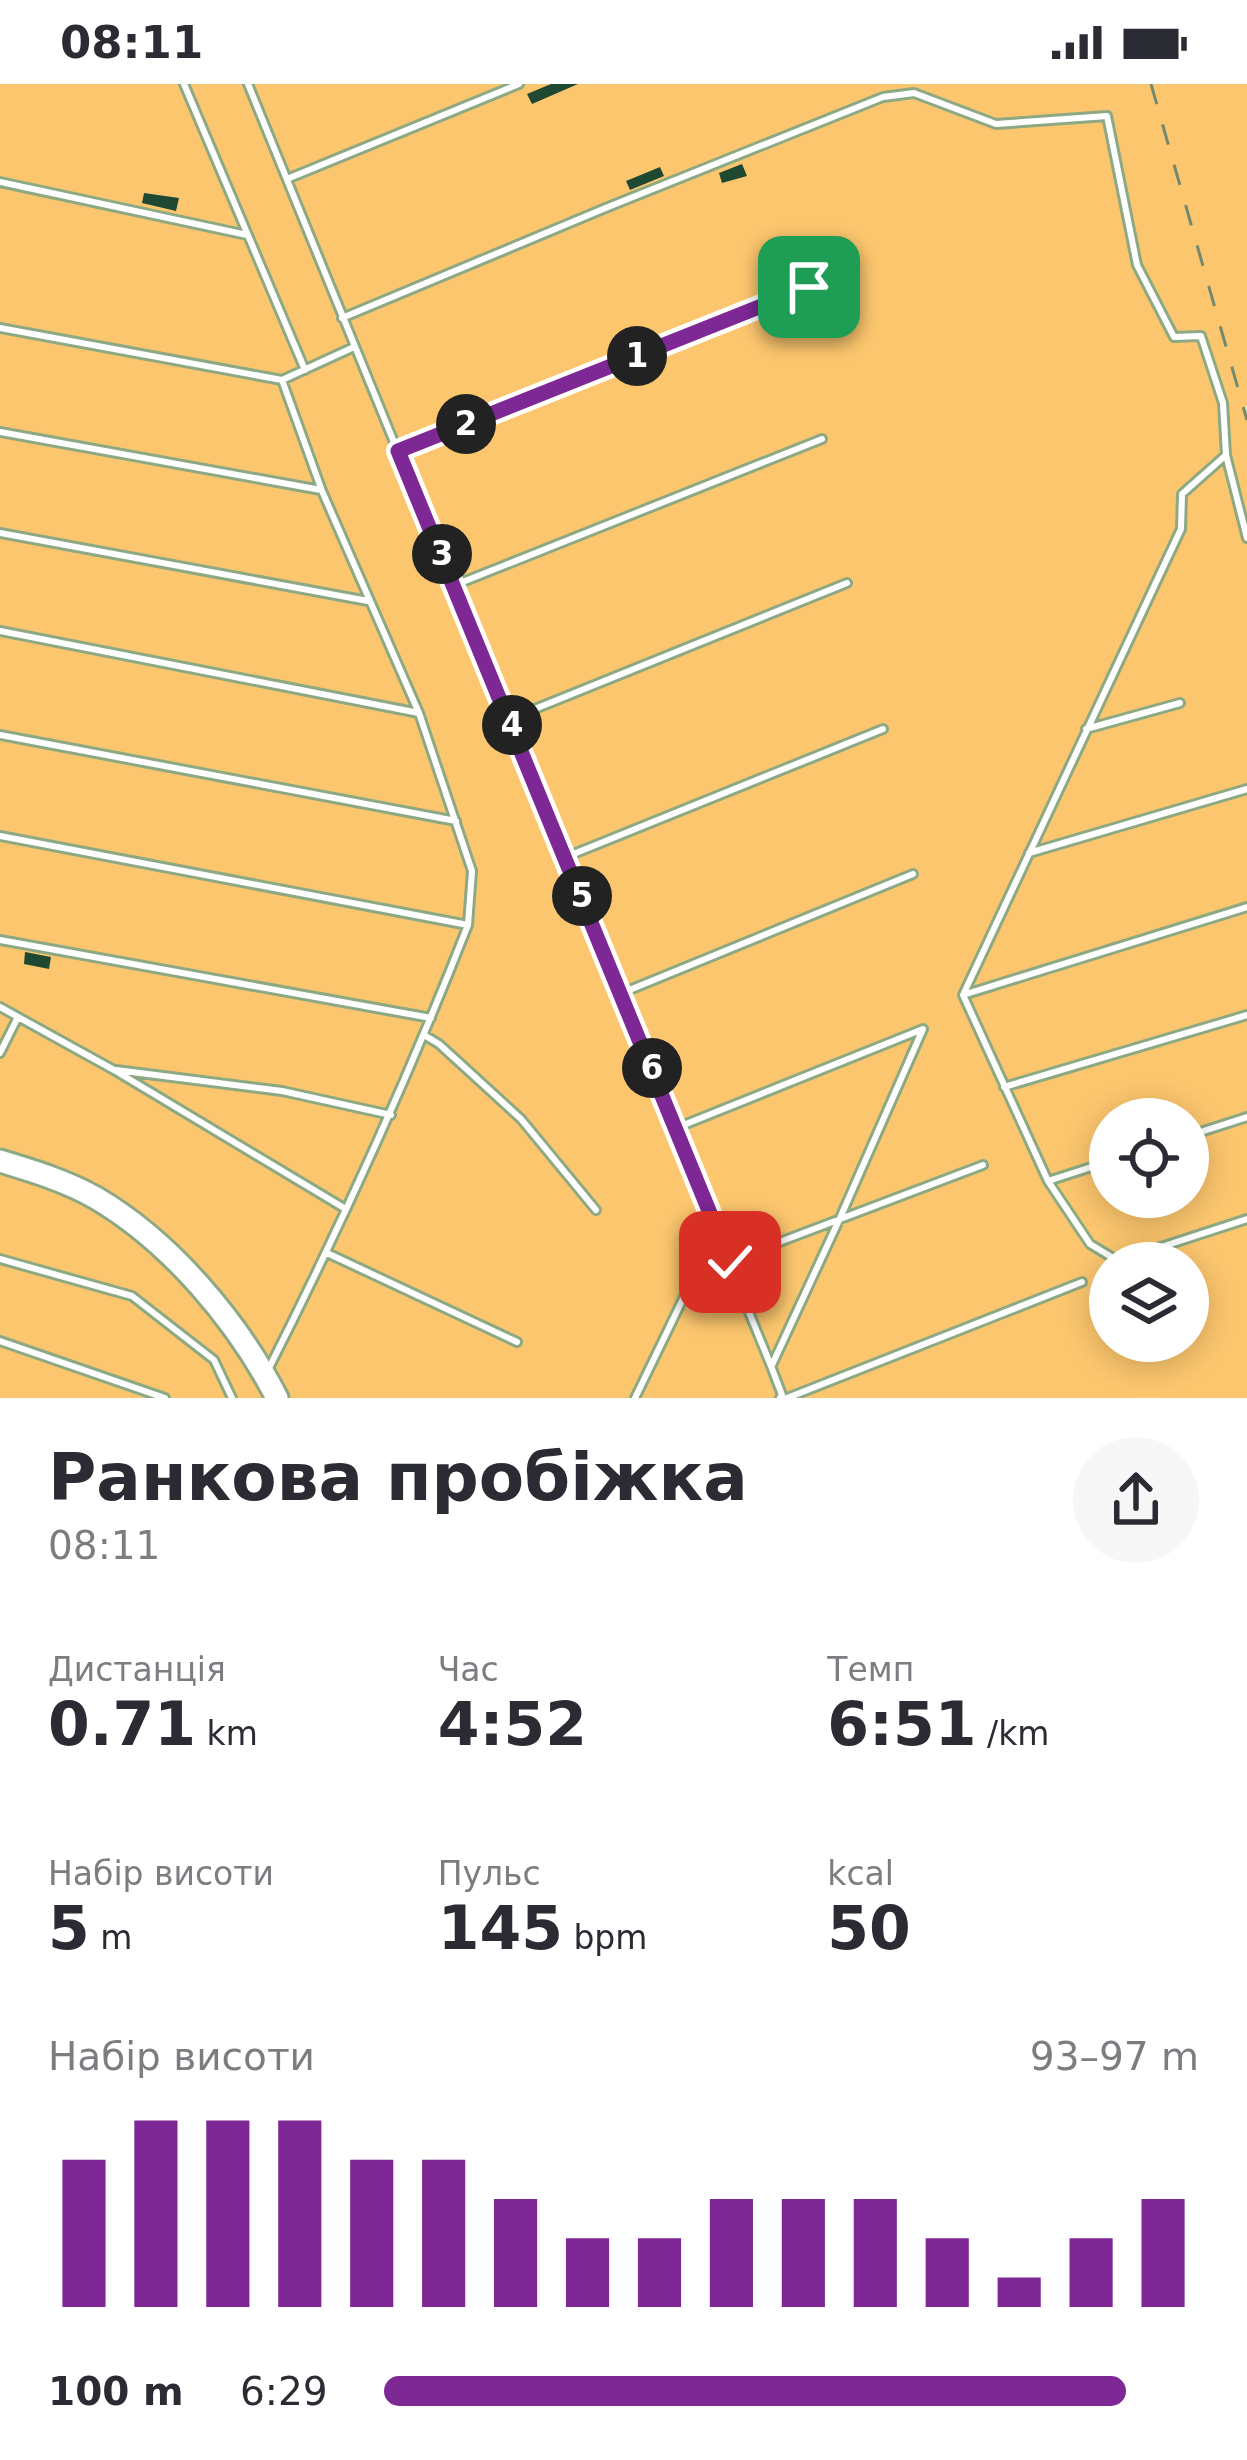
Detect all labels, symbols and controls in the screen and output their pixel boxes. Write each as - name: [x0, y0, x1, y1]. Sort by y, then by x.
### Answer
- text: 08:11: [60, 16, 203, 69]
- pin: [758, 236, 860, 338]
- icon: arrive: [776, 254, 842, 320]
- pin: 1: [607, 326, 667, 386]
- text: 1: [626, 336, 648, 375]
- pin: 2: [436, 394, 496, 454]
- text: 2: [455, 404, 477, 443]
- pin: 3: [412, 524, 472, 584]
- text: 3: [431, 534, 453, 573]
- pin: 4: [482, 695, 542, 755]
- text: 4: [501, 705, 523, 744]
- pin: 5: [552, 866, 612, 926]
- text: 5: [571, 876, 593, 915]
- pin: 6: [622, 1038, 682, 1098]
- text: 6: [641, 1048, 663, 1087]
- map controls: [1089, 1098, 1209, 1362]
- button: locate: [1089, 1098, 1209, 1218]
- pin: [679, 1211, 781, 1313]
- icon: check: [697, 1229, 763, 1295]
- button: layers: [1089, 1242, 1209, 1362]
- button: share: [1073, 1437, 1199, 1563]
- text: Ранкова пробіжка: [48, 1439, 748, 1516]
- text: 08:11: [48, 1523, 160, 1568]
- text: Дистанція: [48, 1650, 226, 1689]
- text: Час: [438, 1650, 499, 1689]
- text: Темп: [827, 1650, 914, 1689]
- text: 0.71: [48, 1689, 196, 1759]
- text: 4:52: [438, 1689, 587, 1759]
- text: 6:51: [827, 1689, 977, 1759]
- text: km: [196, 1714, 258, 1753]
- text: /km: [977, 1714, 1049, 1753]
- text: Набір висоти: [48, 1854, 274, 1893]
- text: Пульс: [438, 1854, 541, 1893]
- text: kcal: [827, 1854, 894, 1893]
- text: 5: [48, 1893, 90, 1963]
- text: 145: [438, 1893, 563, 1963]
- text: 50: [827, 1893, 911, 1963]
- text: m: [90, 1918, 132, 1957]
- text: bpm: [563, 1918, 647, 1957]
- text: Набір висоти: [48, 2034, 315, 2079]
- text: 93–97 m: [1030, 2034, 1199, 2079]
- text: 100 m: [48, 2369, 184, 2414]
- text: 6:29: [240, 2369, 328, 2414]

